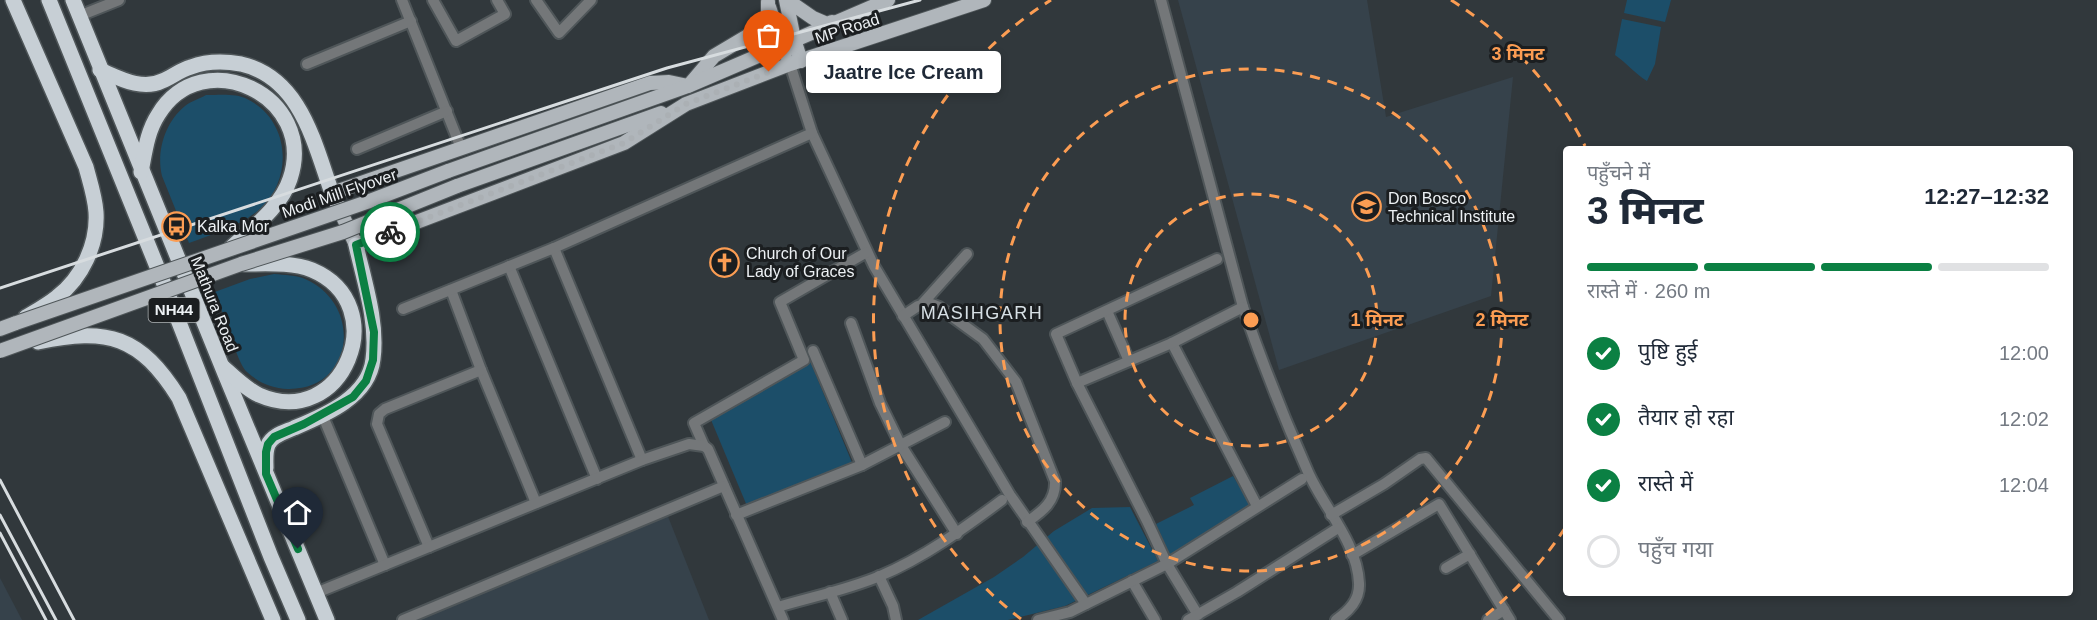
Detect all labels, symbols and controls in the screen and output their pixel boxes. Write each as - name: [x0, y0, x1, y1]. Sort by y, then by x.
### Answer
- pin: [743, 10, 794, 72]
- street label: MP Road: [813, 10, 881, 47]
- icon: bag: [752, 19, 785, 52]
- text: 3 मिनट: [1492, 44, 1545, 64]
- callout: Jaatre Ice Cream: [805, 51, 1000, 93]
- text: Jaatre Ice Cream: [823, 61, 984, 83]
- text: पहुँचने में: [1587, 162, 1650, 184]
- street label: Modi Mill Flyover: [280, 166, 399, 221]
- text: 12:27–12:32: [1924, 184, 2049, 209]
- text: 3 मिनट: [1587, 189, 1704, 232]
- place label: Don Bosco Technical Institute: [1388, 190, 1515, 225]
- school or university icon: Don Bosco Technical Institute: [1351, 191, 1383, 223]
- courier: [360, 202, 420, 262]
- bus stop icon: Kalka Mor: [160, 210, 192, 242]
- icon: bike: [374, 216, 407, 249]
- place label: Kalka Mor: [197, 218, 270, 235]
- place label: Church of Our Lady of Graces: [746, 245, 855, 280]
- church icon: Church of Our Lady of Graces: [709, 246, 741, 278]
- street label: Mathura Road: [188, 254, 241, 354]
- text: रास्ते में · 260 m: [1587, 280, 1710, 302]
- road number: NH44: [148, 298, 200, 322]
- district label: MASIHGARH: [921, 303, 1043, 323]
- centre of rings: [1241, 310, 1261, 330]
- text: 1 मिनट: [1351, 310, 1404, 330]
- text: 2 मिनट: [1476, 310, 1529, 330]
- icon: check: [1587, 337, 1620, 370]
- text: पुष्टि हुई: [1638, 339, 1698, 364]
- text: 12:00: [1999, 342, 2049, 364]
- icon: check: [1587, 403, 1620, 436]
- text: तैयार हो रहा: [1638, 405, 1734, 430]
- text: 12:02: [1999, 408, 2049, 430]
- icon: check: [1587, 469, 1620, 502]
- text: रास्ते में: [1638, 471, 1693, 496]
- text: 12:04: [1999, 474, 2049, 496]
- pin: [272, 487, 323, 549]
- icon: home: [281, 496, 314, 529]
- text: पहुँच गया: [1638, 537, 1713, 562]

